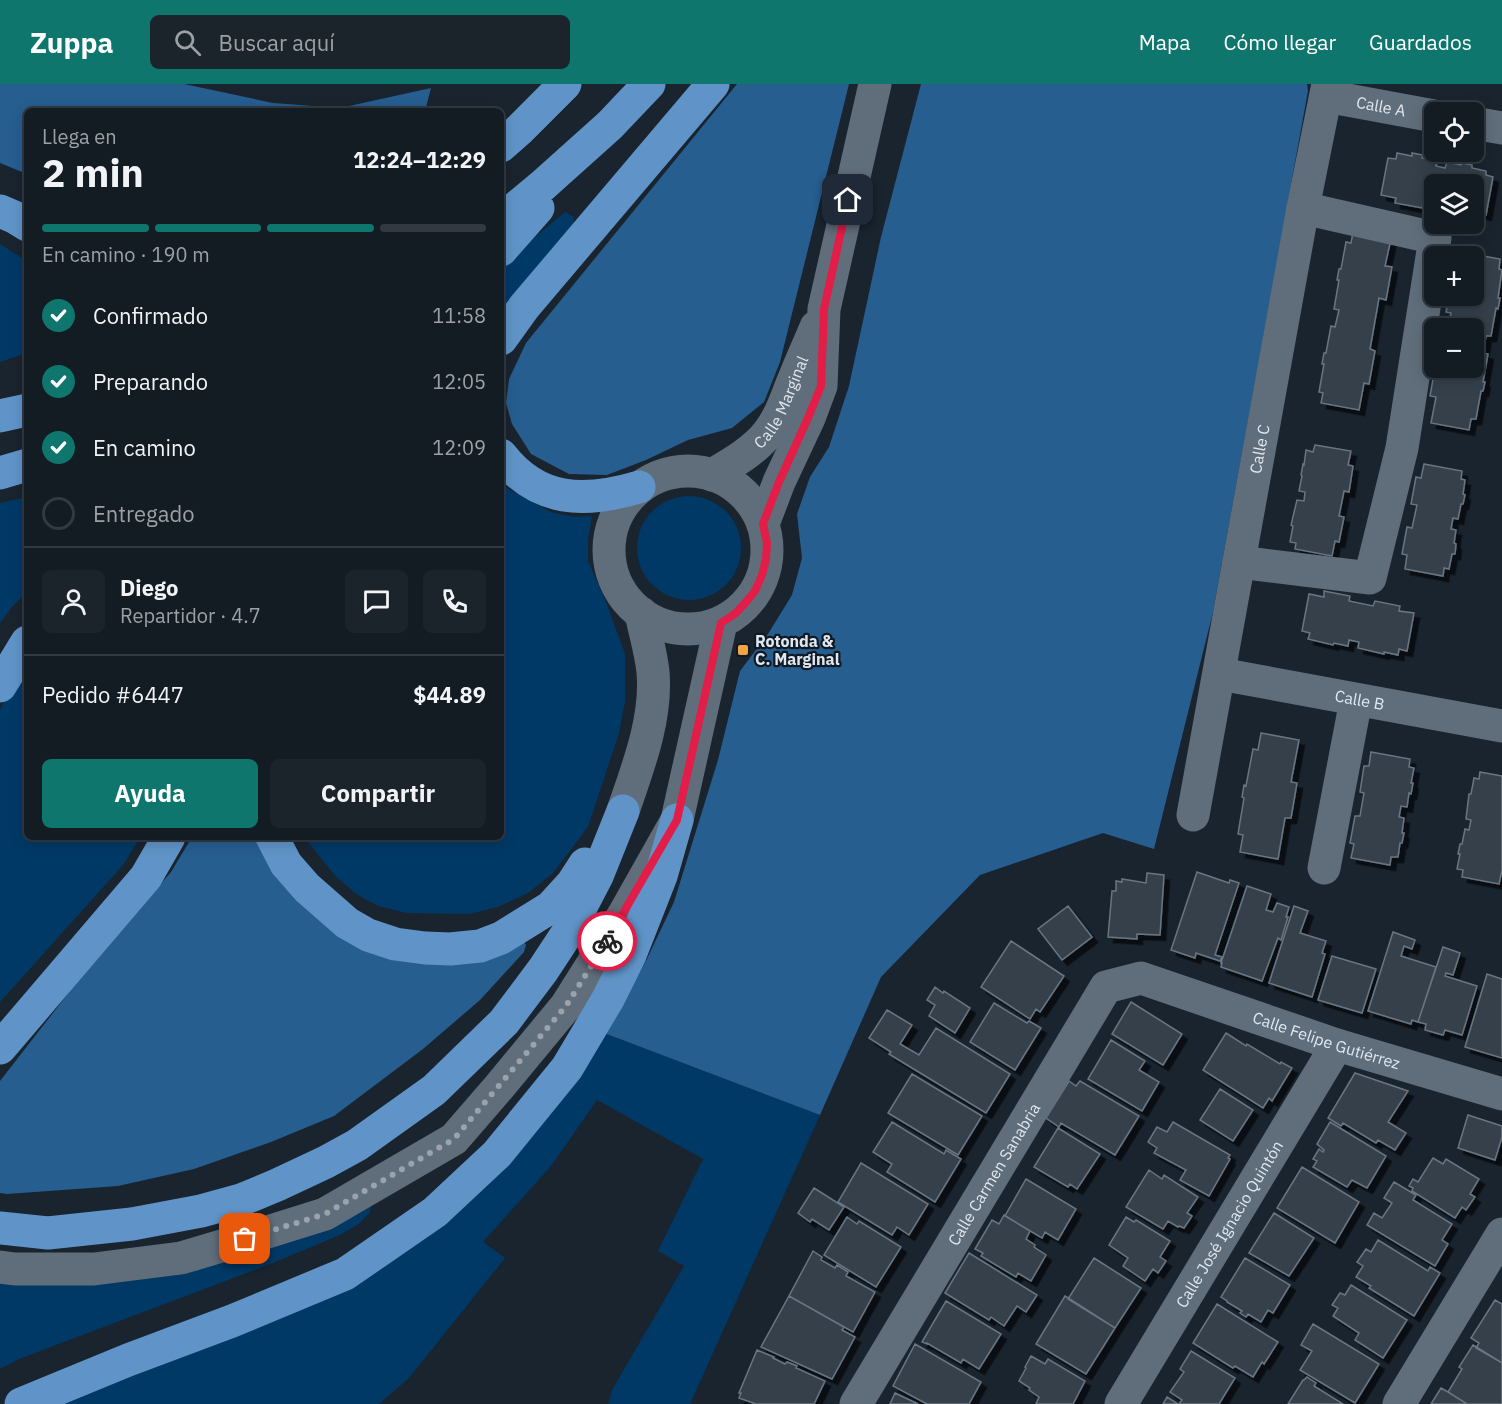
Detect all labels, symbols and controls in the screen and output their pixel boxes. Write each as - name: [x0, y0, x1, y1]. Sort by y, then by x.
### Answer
- search box: [150, 15, 570, 69]
- text: Zuppa: [30, 24, 114, 61]
- icon: search: [171, 26, 204, 59]
- text: Buscar aquí: [219, 28, 335, 57]
- text: Mapa: [1139, 28, 1190, 56]
- text: Cómo llegar: [1223, 28, 1336, 56]
- text: Guardados: [1369, 28, 1472, 56]
- street label: Calle A: [1355, 92, 1407, 121]
- map controls: [1424, 102, 1484, 378]
- button: locate: [1424, 102, 1484, 162]
- text: Llega en: [42, 123, 117, 150]
- text: 12:24–12:29: [353, 145, 486, 174]
- text: 2 min: [42, 147, 144, 198]
- pin: [822, 174, 873, 225]
- button: layers: [1424, 174, 1484, 234]
- icon: home: [831, 183, 864, 216]
- text: En camino · 190 m: [42, 241, 210, 268]
- button: +: [1424, 246, 1484, 306]
- icon: check: [42, 299, 75, 332]
- text: Confirmado: [93, 301, 208, 330]
- text: 11:58: [432, 302, 486, 329]
- button: −: [1424, 318, 1484, 378]
- street label: Calle Marginal: [749, 353, 812, 453]
- icon: check: [42, 365, 75, 398]
- text: Preparando: [93, 367, 208, 396]
- text: 12:05: [432, 368, 486, 395]
- street label: Calle C: [1245, 423, 1274, 475]
- icon: check: [42, 431, 75, 464]
- text: En camino: [93, 433, 196, 462]
- text: 12:09: [432, 434, 486, 461]
- text: Entregado: [93, 499, 194, 528]
- button: person: [42, 570, 105, 633]
- button: chat: [345, 570, 408, 633]
- button: phone: [423, 570, 486, 633]
- text: Diego: [120, 573, 178, 602]
- text: Repartidor · 4.7: [120, 602, 261, 629]
- place label: Rotonda & C. Marginal: [755, 631, 840, 669]
- marker: Rotonda & C. Marginal: [736, 643, 750, 657]
- text: Pedido #6447: [42, 680, 184, 709]
- text: $44.89: [413, 680, 486, 709]
- street label: Calle B: [1333, 685, 1386, 714]
- button: Ayuda: [42, 759, 258, 828]
- button: Compartir: [270, 759, 486, 828]
- courier: [577, 911, 637, 971]
- icon: bike: [591, 925, 624, 958]
- street label: Calle Felipe Gutiérrez: [1250, 1007, 1403, 1073]
- street label: Calle Carmen Sanabria: [943, 1099, 1044, 1249]
- street label: Calle José Ignacio Quintón: [1171, 1137, 1287, 1311]
- pin: [219, 1213, 270, 1264]
- icon: bag: [228, 1222, 261, 1255]

